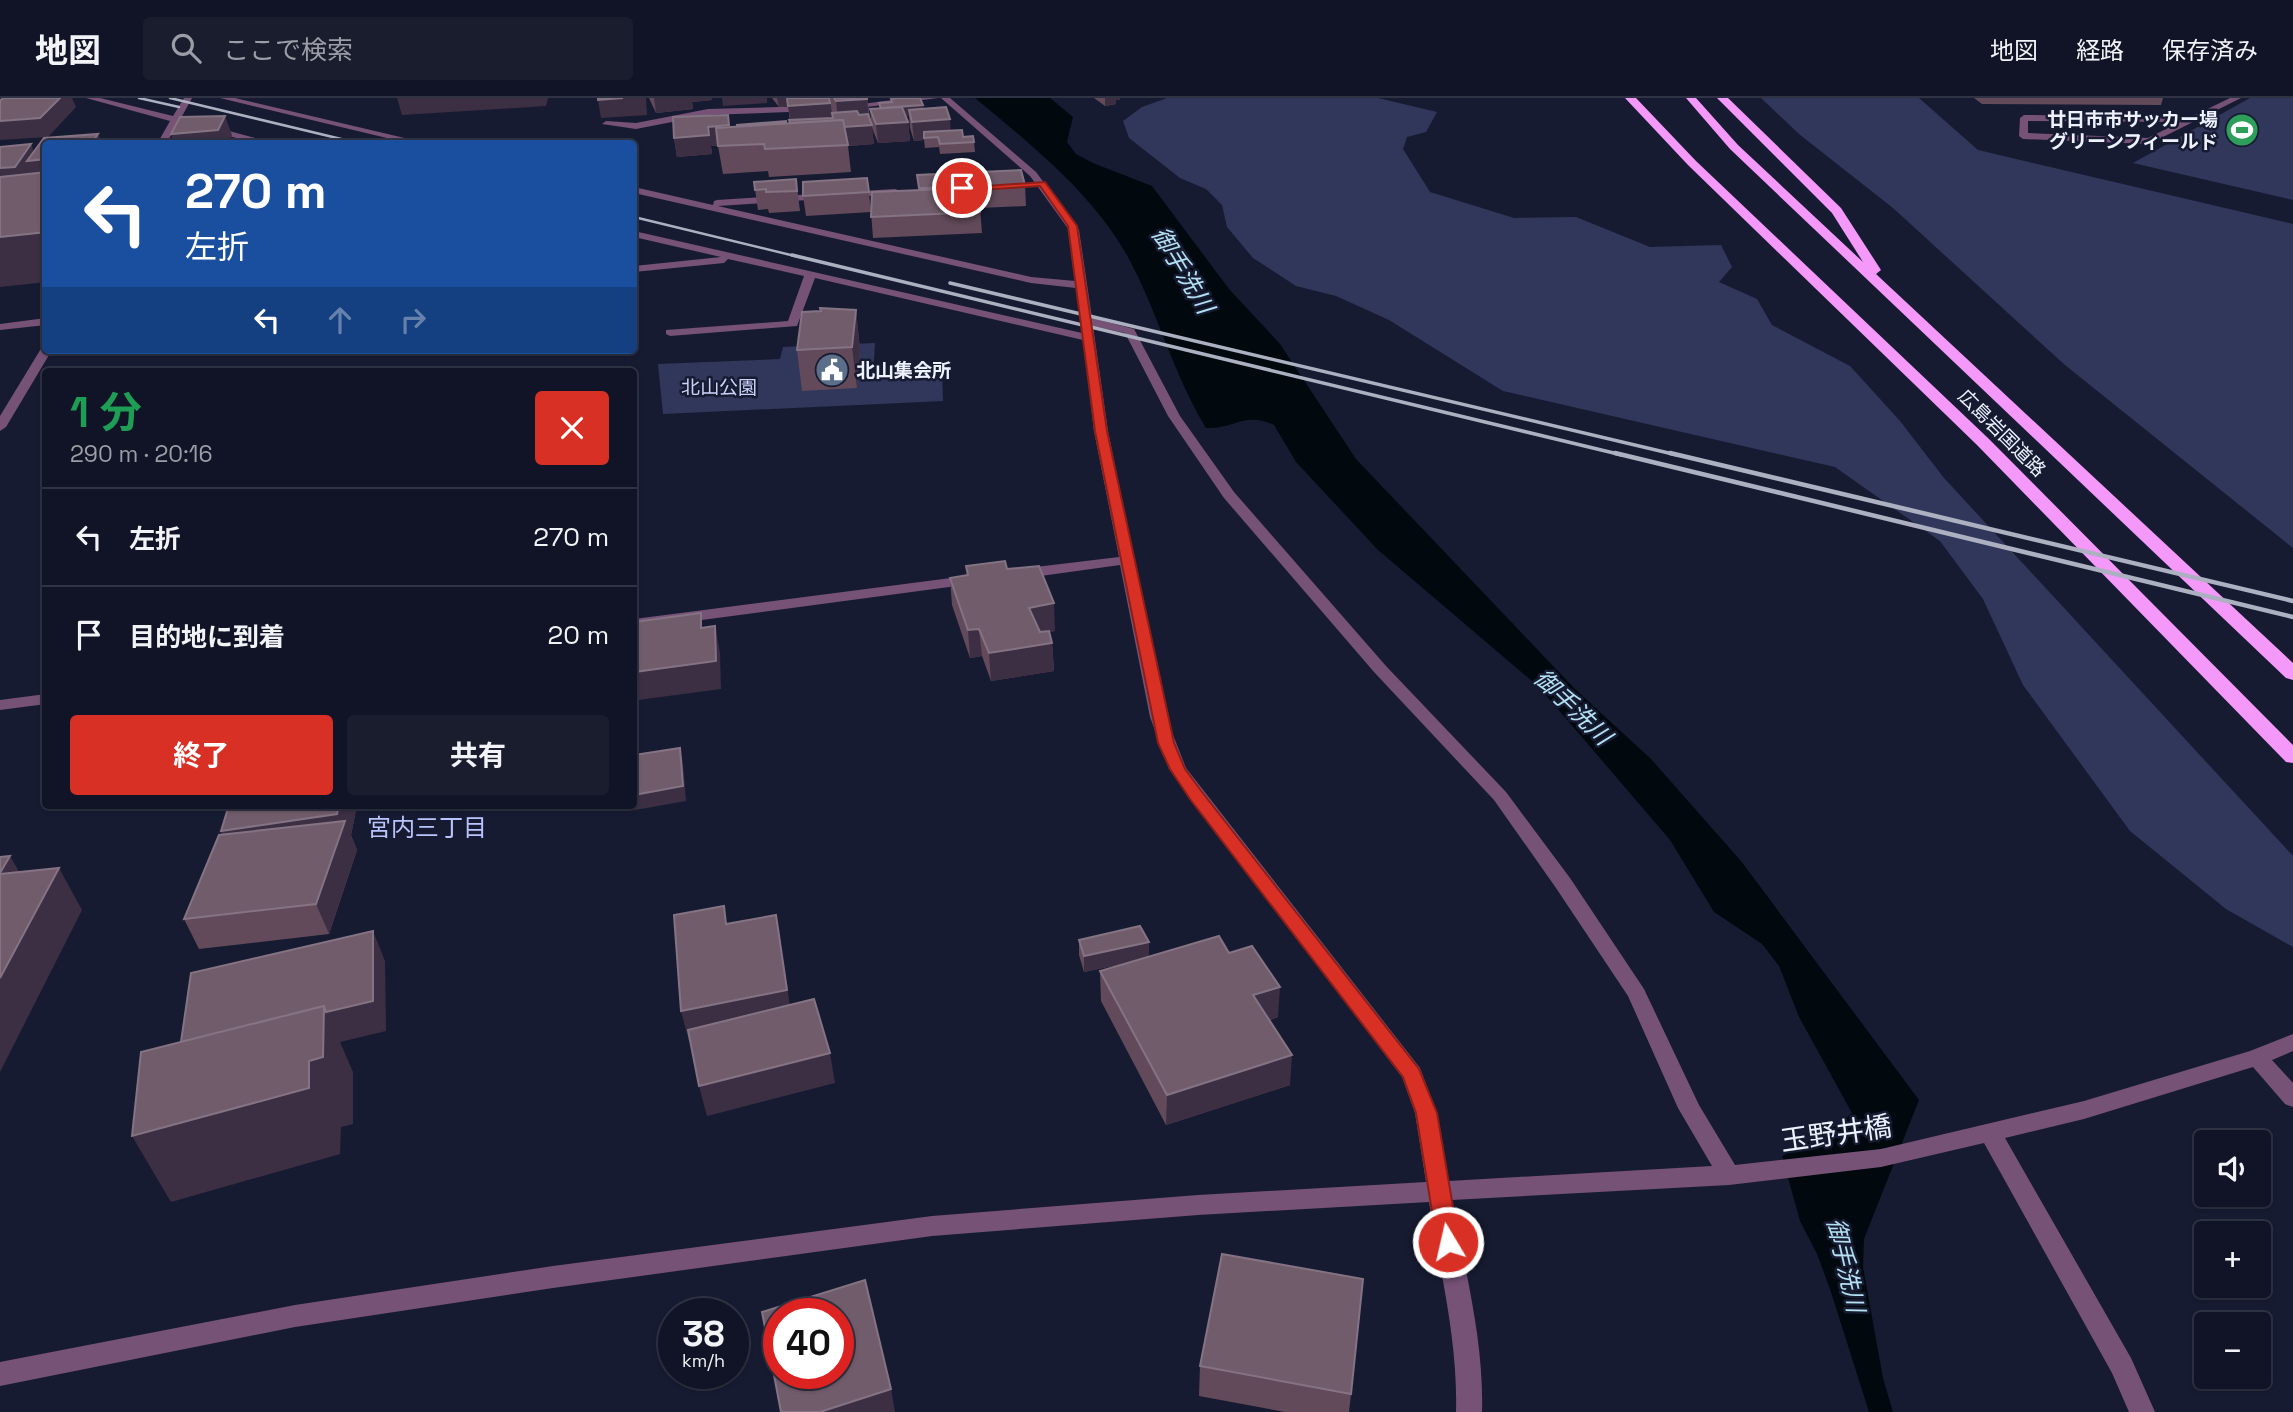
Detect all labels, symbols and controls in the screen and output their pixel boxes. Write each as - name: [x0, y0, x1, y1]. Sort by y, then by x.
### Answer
- search box: [143, 17, 633, 80]
- icon: search: [167, 29, 205, 67]
- text: 地図: [35, 30, 101, 72]
- text: ここで検索: [223, 33, 353, 67]
- text: 地図: [1990, 35, 2038, 66]
- text: 経路: [2076, 35, 2124, 66]
- text: 保存済み: [2162, 35, 2258, 66]
- place label: 廿日市市サッカー場 グリーンフィールド: [2047, 107, 2218, 154]
- sports icon: 廿日市市サッカー場 グリーンフィールド: [2223, 111, 2261, 149]
- pin: [932, 158, 992, 218]
- text: 270 m: [185, 160, 327, 222]
- icon: left: [70, 168, 161, 259]
- icon: arrive: [943, 169, 981, 207]
- water label: 御手洗川: [1145, 221, 1223, 322]
- text: 左折: [185, 227, 249, 267]
- icon: left: [248, 301, 286, 339]
- icon: ahead: [321, 301, 359, 339]
- icon: right: [394, 301, 432, 339]
- public building icon: 北山集会所: [813, 351, 851, 389]
- place label: 北山集会所: [856, 358, 951, 383]
- park label: 北山公園: [681, 375, 757, 400]
- street label: 広島岩国道路: [1953, 384, 2051, 482]
- text: 1 分: [70, 386, 142, 439]
- button: close: [535, 391, 609, 465]
- text: 290 m · 20:16: [70, 439, 213, 469]
- icon: left: [70, 518, 108, 556]
- text: 270 m: [533, 520, 609, 554]
- text: 左折: [129, 522, 181, 556]
- icon: arrive: [70, 616, 108, 654]
- text: 20 m: [548, 618, 609, 652]
- text: 目的地に到着: [129, 620, 285, 654]
- water label: 御手洗川: [1528, 663, 1620, 754]
- button: 終了: [70, 715, 333, 795]
- button: 共有: [347, 715, 609, 795]
- district label: 宮内三丁目: [367, 812, 487, 843]
- street label: 玉野井橋: [1778, 1107, 1894, 1159]
- map controls: [2194, 1130, 2271, 1389]
- button: sound: [2194, 1130, 2271, 1207]
- position arrow: [1411, 1205, 1485, 1279]
- water label: 御手洗川: [1820, 1215, 1873, 1318]
- button: +: [2194, 1221, 2271, 1298]
- speed limit sign: 40: [763, 1298, 854, 1389]
- text: 38: [682, 1312, 725, 1356]
- button: −: [2194, 1312, 2271, 1389]
- text: km/h: [682, 1349, 725, 1372]

